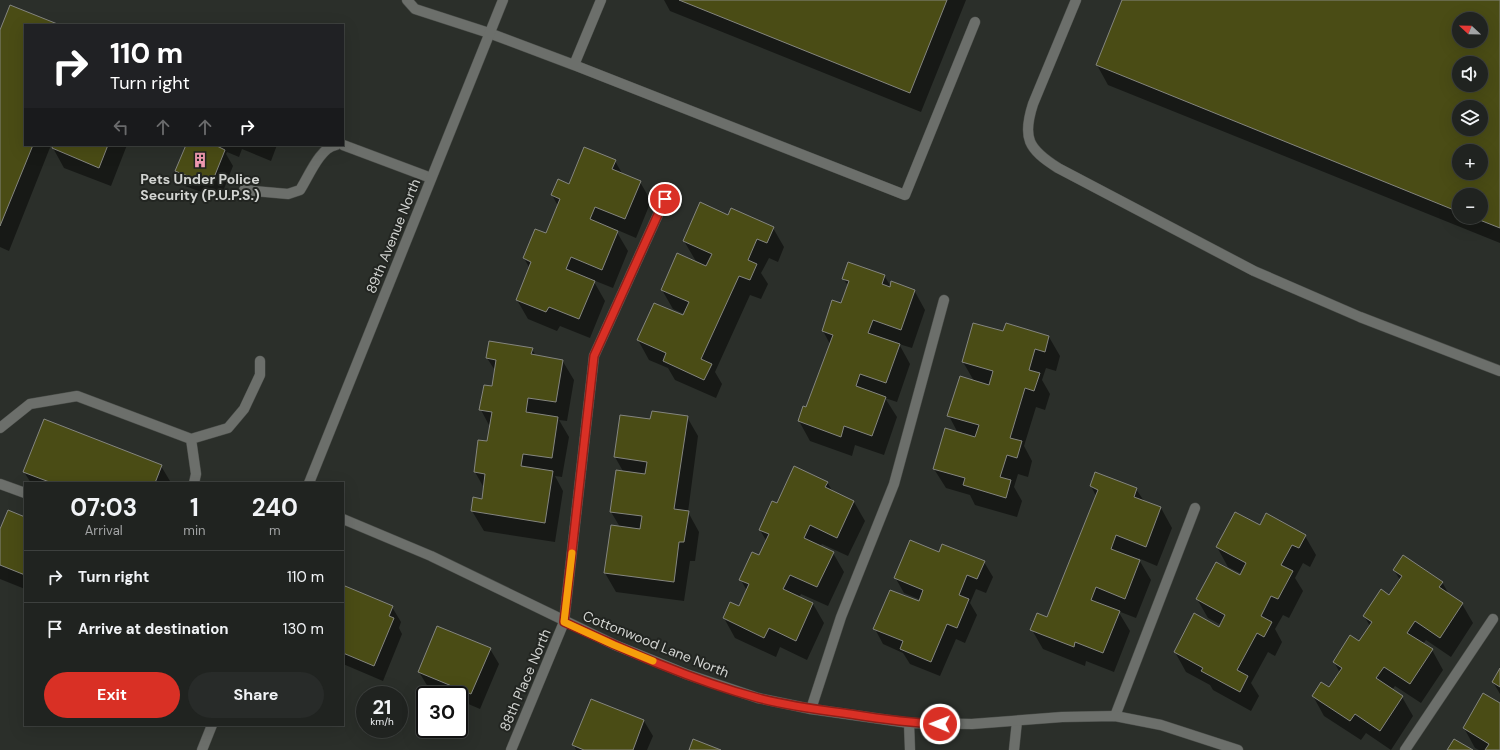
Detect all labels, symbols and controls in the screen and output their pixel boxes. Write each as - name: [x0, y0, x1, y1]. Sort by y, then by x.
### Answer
- north arrow: [1452, 12, 1488, 48]
- map controls: [1452, 12, 1488, 224]
- text: 110 m: [110, 35, 183, 72]
- icon: right: [44, 40, 96, 92]
- button: sound: [1452, 56, 1488, 92]
- text: Turn right: [110, 71, 190, 95]
- button: layers: [1452, 100, 1488, 136]
- icon: left: [110, 116, 132, 138]
- icon: ahead: [152, 116, 174, 138]
- icon: ahead: [194, 116, 216, 138]
- icon: right: [236, 116, 258, 138]
- button: +: [1452, 144, 1488, 180]
- building icon: Pets Under Police Security (P.U.P.S.): [191, 151, 209, 169]
- place label: Pets Under Police Security (P.U.P.S.): [140, 170, 260, 204]
- street label: 89th Avenue North: [362, 176, 424, 296]
- pin: [648, 182, 682, 216]
- icon: arrive: [654, 188, 676, 210]
- button: −: [1452, 188, 1488, 224]
- text: 07:03: [70, 492, 137, 523]
- text: 1: [190, 492, 199, 523]
- text: 240: [252, 492, 298, 523]
- text: Arrival: [85, 522, 123, 539]
- text: min: [183, 522, 206, 539]
- text: m: [269, 522, 281, 539]
- icon: right: [44, 566, 66, 588]
- text: Turn right: [78, 567, 149, 587]
- text: 110 m: [287, 567, 324, 587]
- street label: Cottonwood Lane North: [580, 606, 732, 682]
- icon: arrive: [44, 618, 66, 640]
- text: Arrive at destination: [78, 619, 229, 639]
- text: 130 m: [283, 619, 324, 639]
- street label: 88th Place North: [495, 626, 555, 734]
- button: Exit: [44, 672, 180, 718]
- button: Share: [188, 672, 324, 718]
- speed limit sign: 30: [416, 686, 468, 738]
- text: 21: [373, 694, 391, 720]
- position arrow: [919, 703, 961, 745]
- text: km/h: [370, 715, 394, 728]

